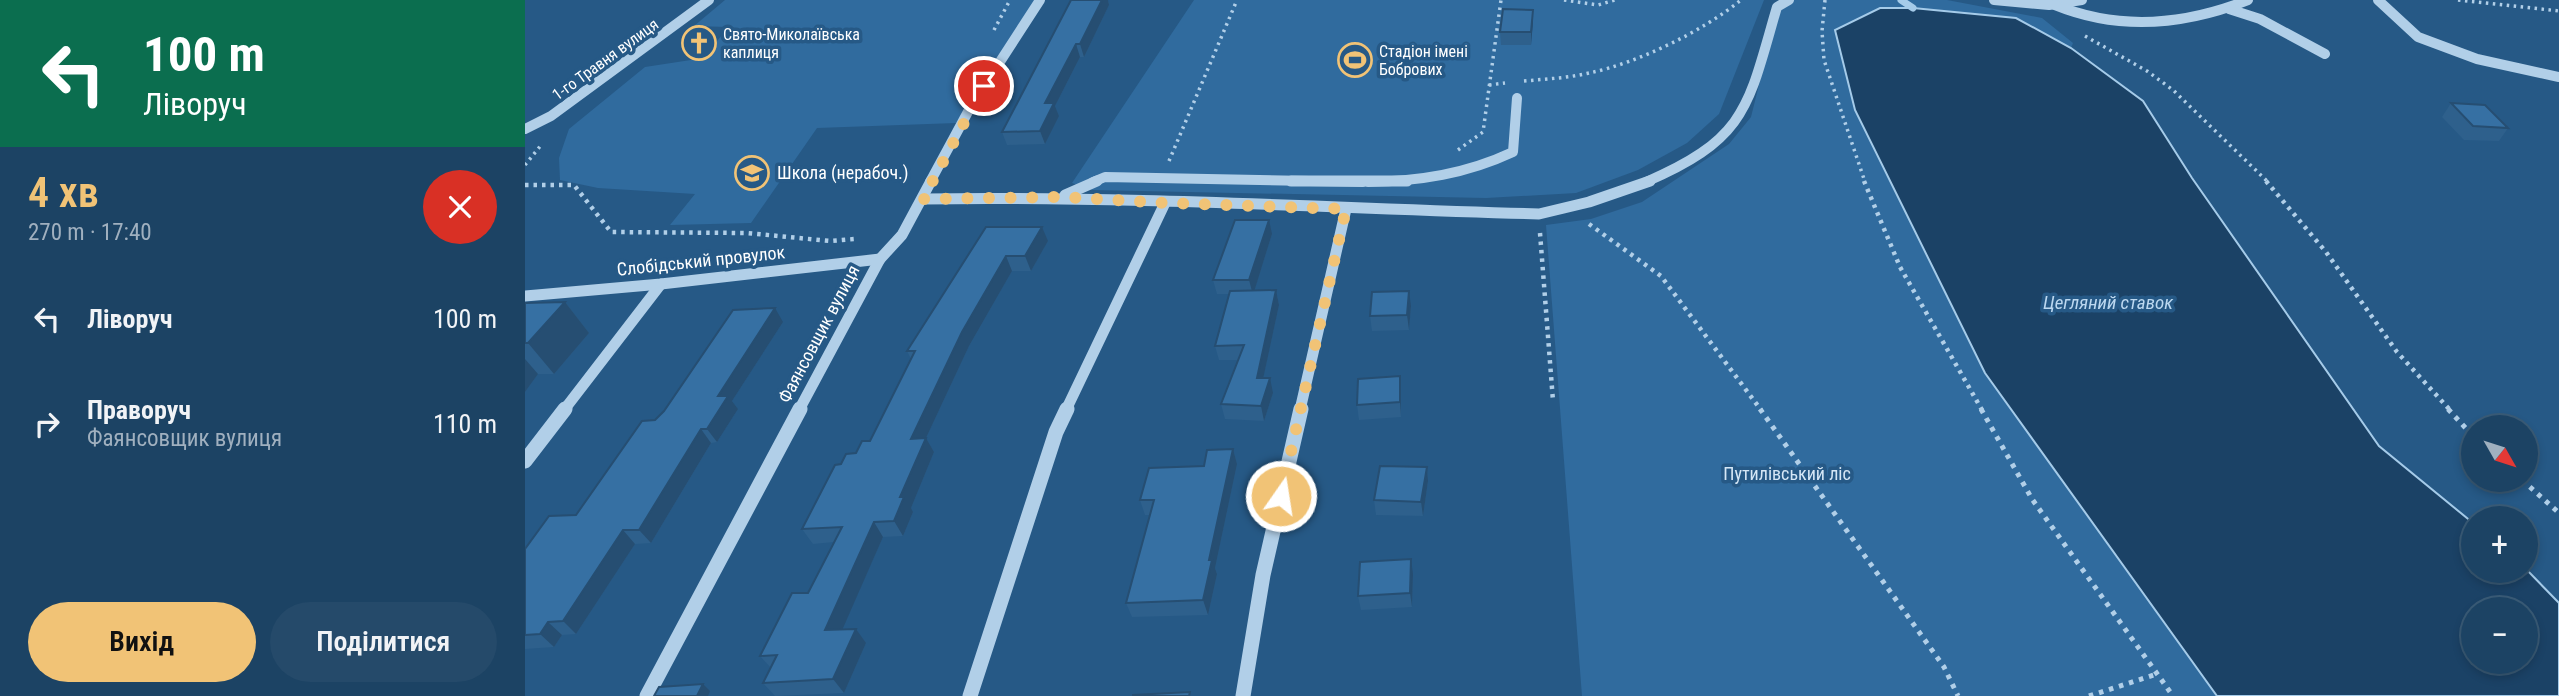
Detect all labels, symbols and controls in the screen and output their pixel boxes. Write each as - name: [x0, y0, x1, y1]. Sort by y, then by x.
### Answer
- street label: 1-го Травня вулиця: [549, 15, 662, 104]
- church icon: Свято-Миколаївська каплиця: [680, 24, 718, 62]
- place label: Свято-Миколаївська каплиця: [723, 25, 860, 62]
- text: 100 m: [143, 26, 265, 83]
- icon: left: [28, 28, 119, 119]
- sports icon: Стадіон імені Бобрових: [1336, 41, 1374, 79]
- place label: Стадіон імені Бобрових: [1379, 42, 1468, 79]
- pin: [954, 56, 1014, 116]
- icon: arrive: [965, 67, 1003, 105]
- text: Ліворуч: [143, 85, 247, 123]
- school or university icon: Школа (нерабоч.): [733, 154, 771, 192]
- place label: Школа (нерабоч.): [777, 162, 909, 184]
- text: 4 хв: [28, 168, 99, 217]
- button: close: [423, 170, 497, 244]
- text: 270 m · 17:40: [28, 219, 152, 246]
- street label: Слобідський провулок: [616, 241, 786, 280]
- street label: Фаянсовщик вулиця: [773, 261, 864, 406]
- water label: Цегляний ставок: [2043, 291, 2174, 314]
- icon: left: [28, 300, 66, 338]
- text: Ліворуч: [87, 304, 172, 334]
- text: 100 m: [433, 304, 497, 334]
- text: Праворуч: [87, 395, 191, 425]
- icon: right: [28, 405, 66, 443]
- text: 110 m: [433, 409, 497, 439]
- north arrow: [2461, 415, 2537, 492]
- map controls: [2461, 415, 2538, 674]
- text: Фаянсовщик вулиця: [87, 425, 282, 452]
- position arrow: [1244, 459, 1318, 533]
- park label: Путилівський ліс: [1723, 463, 1851, 484]
- button: +: [2461, 506, 2538, 583]
- button: −: [2461, 597, 2538, 674]
- button: Вихід: [28, 602, 256, 682]
- button: Поділитися: [270, 602, 497, 682]

